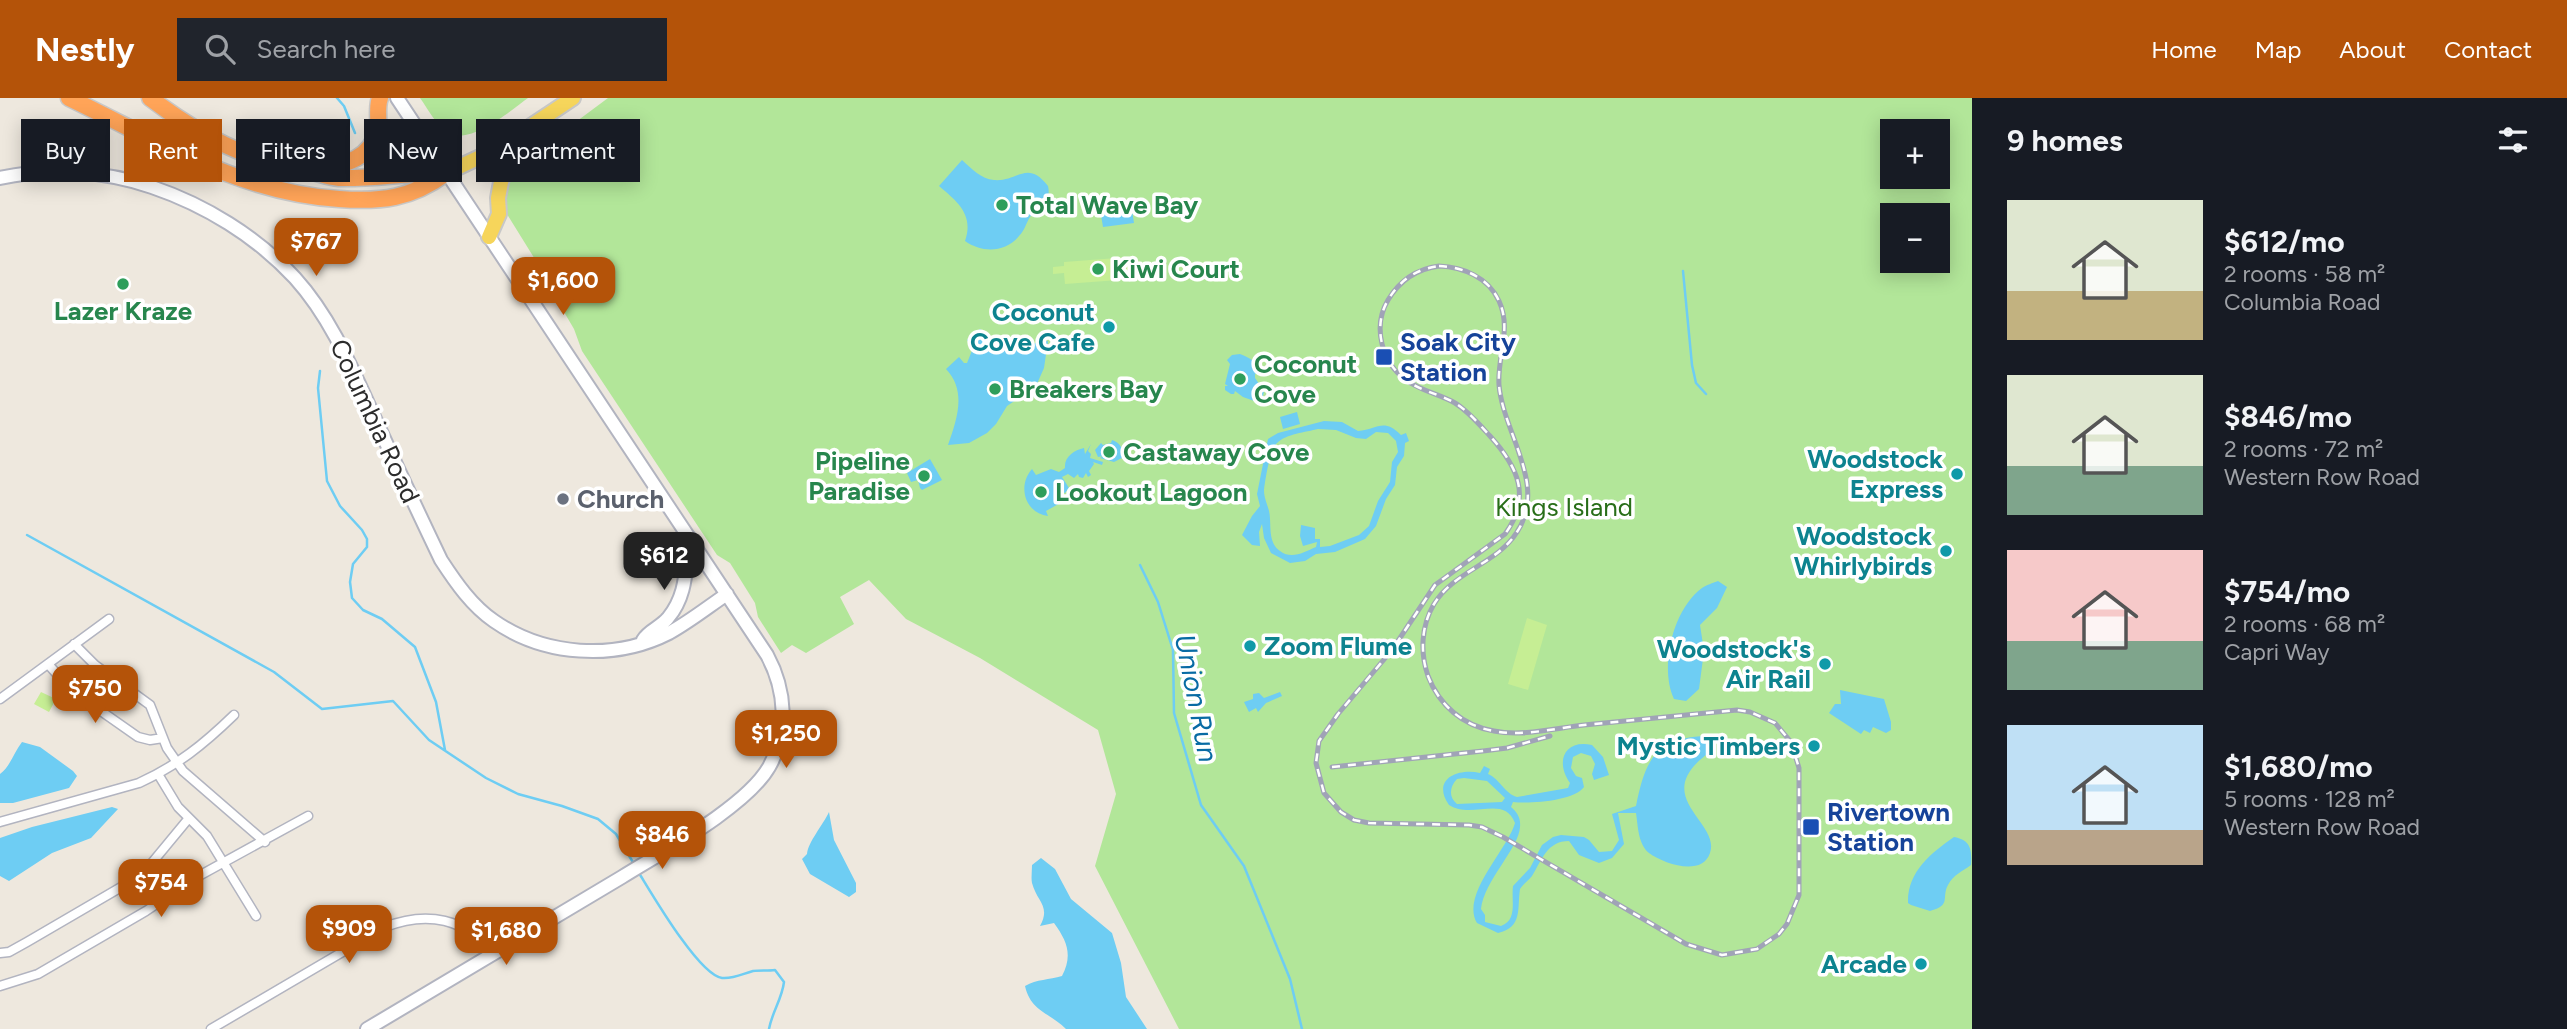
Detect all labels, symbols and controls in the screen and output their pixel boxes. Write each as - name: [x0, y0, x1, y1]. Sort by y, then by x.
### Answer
- search box: [177, 18, 667, 81]
- text: Nestly: [35, 30, 135, 69]
- icon: search: [201, 30, 239, 68]
- text: Search here: [257, 33, 395, 65]
- text: Home: [2151, 35, 2217, 64]
- text: Map: [2255, 35, 2301, 64]
- text: About: [2339, 35, 2406, 64]
- text: Contact: [2444, 35, 2532, 64]
- chip: Buy: [21, 119, 110, 182]
- chip: Rent: [124, 119, 222, 182]
- chip: Filters: [236, 119, 350, 182]
- chip: New: [364, 119, 462, 182]
- chip: Apartment: [476, 119, 640, 182]
- map controls: [1880, 119, 1950, 273]
- button: +: [1880, 119, 1950, 189]
- icon: filters: [2494, 121, 2532, 159]
- text: 9 homes: [2007, 122, 2123, 159]
- place label: Total Wave Bay: [1016, 189, 1198, 221]
- marker: Total Wave Bay: [994, 197, 1010, 213]
- button: −: [1880, 203, 1950, 273]
- pin: $767: [275, 218, 357, 278]
- text: $612/mo: [2224, 223, 2345, 260]
- text: $767: [290, 227, 342, 255]
- icon: home: [2063, 228, 2147, 312]
- place label: Kiwi Court: [1112, 253, 1240, 285]
- pin: $1,600: [506, 258, 620, 317]
- text: 2 rooms · 58 m²: [2224, 260, 2385, 288]
- marker: Kiwi Court: [1090, 261, 1106, 277]
- text: $1,600: [527, 266, 599, 294]
- marker: Lazer Kraze: [115, 276, 131, 292]
- text: Columbia Road: [2224, 288, 2381, 316]
- place label: Lazer Kraze: [54, 295, 192, 327]
- place label: Coconut Cove Cafe: [970, 296, 1095, 358]
- marker: Coconut Cove Cafe: [1101, 319, 1117, 335]
- place label: Soak City Station: [1400, 326, 1516, 388]
- street label: Columbia Road: [323, 334, 427, 508]
- marker: Soak City Station: [1374, 347, 1394, 367]
- place label: Coconut Cove: [1254, 348, 1357, 410]
- marker: Coconut Cove: [1232, 371, 1248, 387]
- place label: Breakers Bay: [1009, 373, 1163, 405]
- marker: Breakers Bay: [987, 381, 1003, 397]
- text: $846/mo: [2224, 398, 2352, 435]
- icon: home: [2063, 403, 2147, 487]
- text: 2 rooms · 72 m²: [2224, 435, 2383, 463]
- place label: Castaway Cove: [1123, 436, 1309, 468]
- place label: Woodstock Express: [1807, 443, 1943, 505]
- marker: Castaway Cove: [1101, 444, 1117, 460]
- place label: Pipeline Paradise: [808, 445, 910, 507]
- text: Western Row Road: [2224, 463, 2420, 491]
- marker: Woodstock Express: [1949, 466, 1965, 482]
- marker: Pipeline Paradise: [916, 468, 932, 484]
- place label: Lookout Lagoon: [1055, 476, 1247, 508]
- place label: Church: [577, 483, 664, 515]
- marker: Lookout Lagoon: [1033, 484, 1049, 500]
- marker: Church: [555, 491, 571, 507]
- park label: Kings Island: [1495, 491, 1633, 523]
- place label: Woodstock Whirlybirds: [1794, 520, 1932, 582]
- pin: $612: [623, 532, 705, 592]
- text: $612: [639, 541, 689, 569]
- marker: Woodstock Whirlybirds: [1938, 543, 1954, 559]
- text: $754/mo: [2224, 573, 2350, 610]
- icon: home: [2063, 578, 2147, 662]
- text: 2 rooms · 68 m²: [2224, 610, 2385, 638]
- place label: Zoom Flume: [1264, 630, 1412, 662]
- water label: Union Run: [1168, 631, 1226, 765]
- place label: Woodstock's Air Rail: [1657, 633, 1811, 695]
- marker: Zoom Flume: [1242, 638, 1258, 654]
- text: Capri Way: [2224, 638, 2330, 666]
- marker: Woodstock's Air Rail: [1817, 656, 1833, 672]
- pin: $750: [54, 666, 136, 725]
- text: $750: [68, 674, 122, 702]
- pin: $1,250: [729, 710, 843, 770]
- text: $1,250: [751, 719, 821, 747]
- place label: Mystic Timbers: [1616, 730, 1800, 762]
- marker: Mystic Timbers: [1806, 738, 1822, 754]
- text: $1,680/mo: [2224, 748, 2373, 785]
- icon: home: [2063, 753, 2147, 837]
- text: 5 rooms · 128 m²: [2224, 785, 2395, 813]
- place label: Rivertown Station: [1827, 796, 1950, 858]
- pin: $846: [621, 812, 703, 871]
- text: Western Row Road: [2224, 813, 2420, 841]
- marker: Rivertown Station: [1801, 817, 1821, 837]
- text: $846: [635, 820, 689, 848]
- pin: $754: [120, 860, 202, 919]
- text: $754: [134, 868, 188, 896]
- pin: $909: [308, 906, 390, 965]
- pin: $1,680: [449, 908, 563, 967]
- text: $909: [322, 914, 376, 942]
- text: $1,680: [471, 916, 541, 944]
- place label: Arcade: [1821, 948, 1907, 980]
- marker: Arcade: [1913, 956, 1929, 972]

